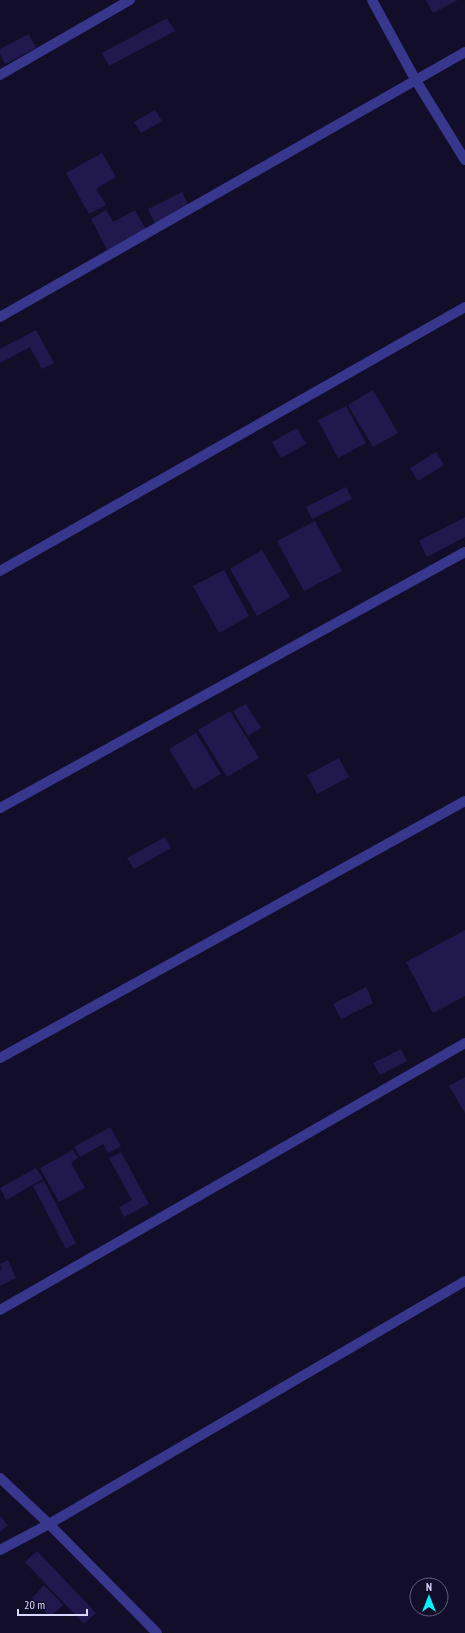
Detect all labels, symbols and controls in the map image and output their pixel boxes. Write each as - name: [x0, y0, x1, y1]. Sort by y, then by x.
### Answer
- north arrow: [409, 1577, 449, 1617]
- text: N: [426, 1580, 432, 1594]
- scale bar: [18, 1591, 87, 1617]
- text: 20 m: [24, 1597, 45, 1612]

